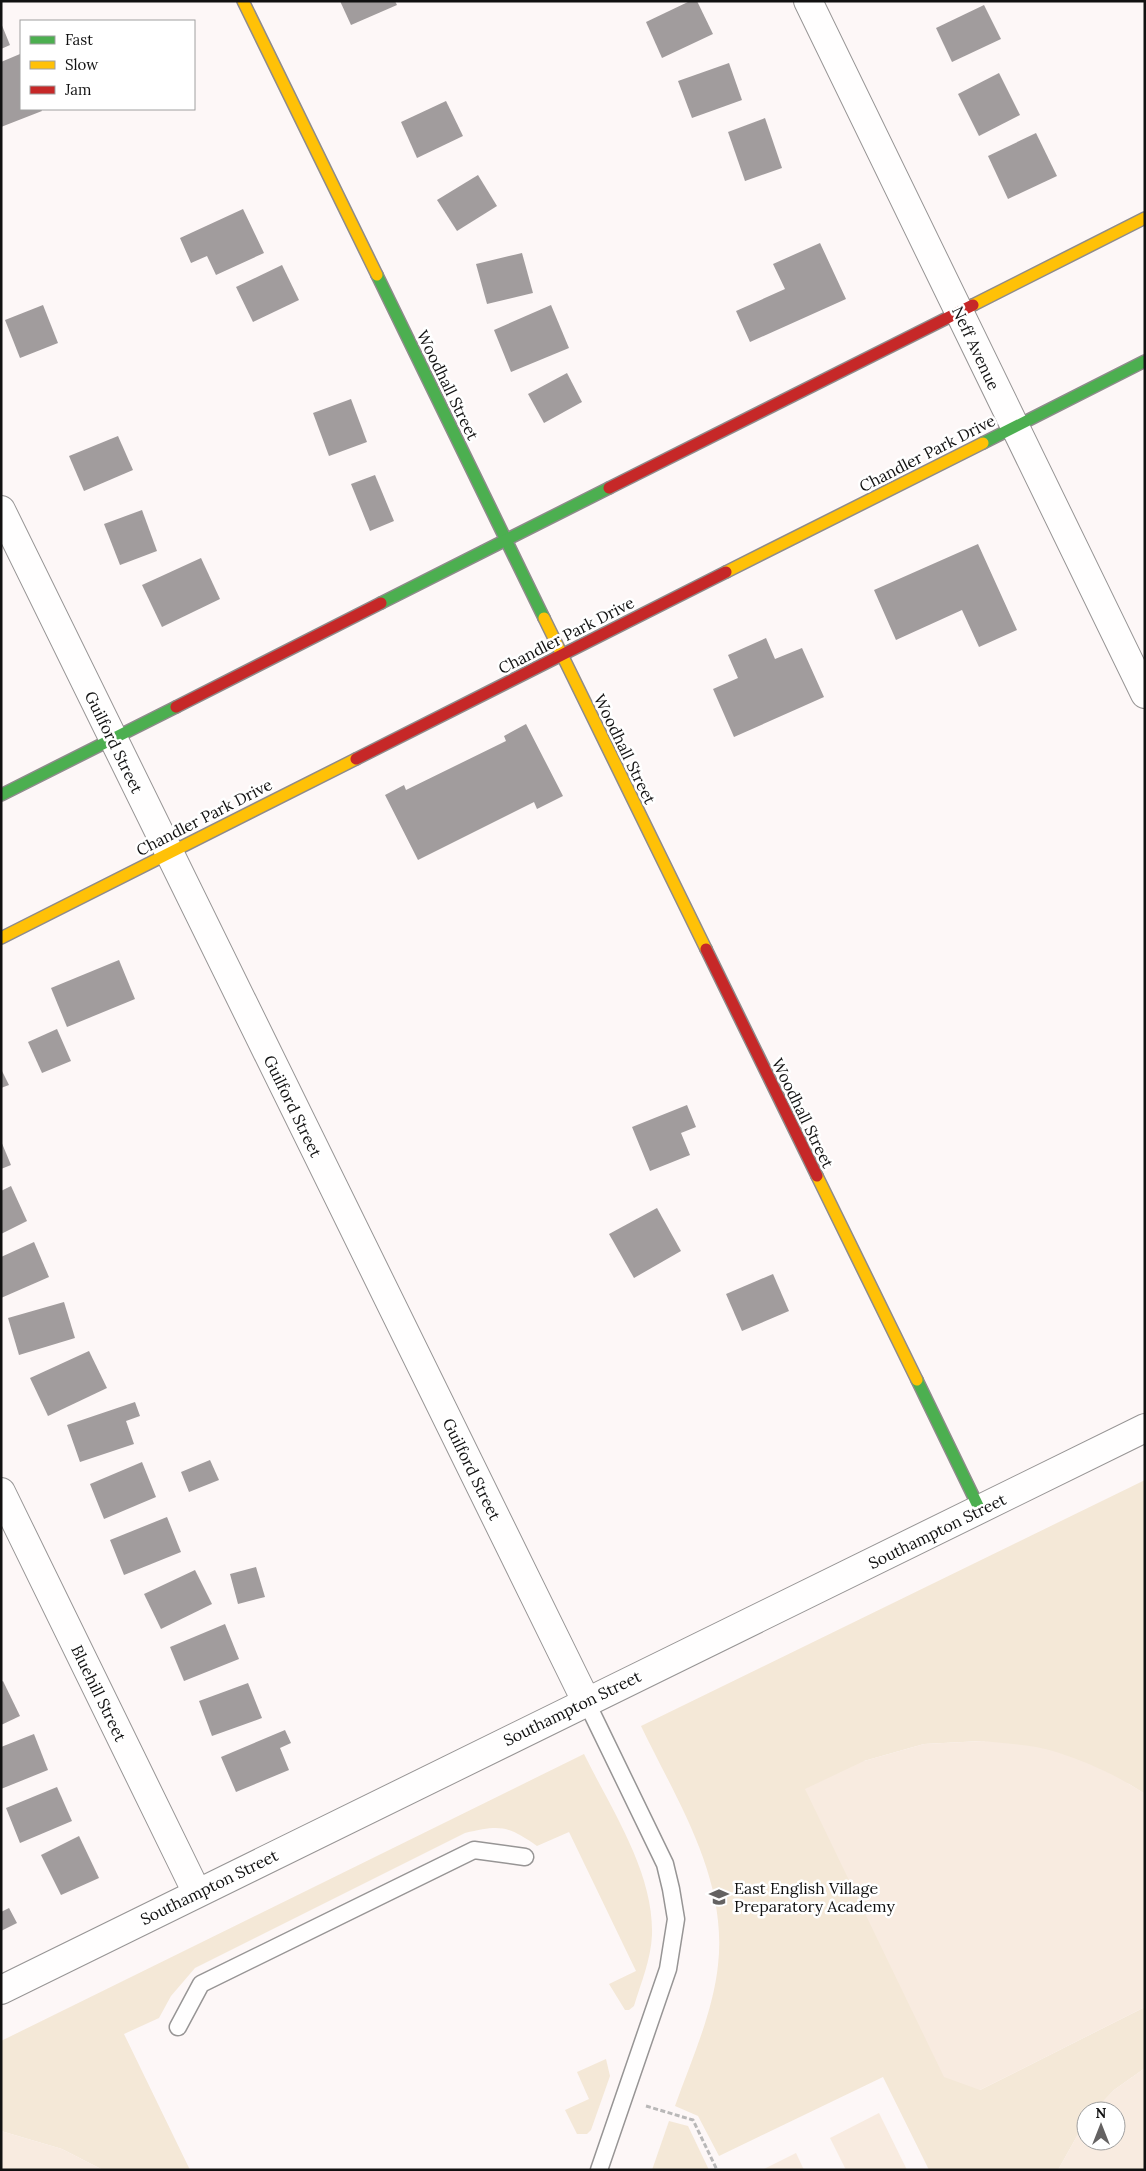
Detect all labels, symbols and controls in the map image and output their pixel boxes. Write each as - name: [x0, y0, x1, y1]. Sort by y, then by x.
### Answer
- legend: [20, 20, 195, 110]
- text: Fast: [65, 30, 93, 49]
- text: Slow: [65, 55, 98, 74]
- text: Jam: [64, 80, 92, 99]
- street label: Neff Avenue: [948, 303, 1004, 393]
- street label: Woodhall Street: [413, 327, 484, 444]
- street label: Chandler Park Drive: [856, 410, 999, 496]
- street label: Chandler Park Drive: [495, 592, 638, 678]
- street label: Guilford Street: [81, 688, 148, 797]
- street label: Woodhall Street: [590, 691, 661, 808]
- street label: Chandler Park Drive: [133, 774, 276, 860]
- street label: Guilford Street: [260, 1052, 327, 1161]
- street label: Woodhall Street: [768, 1055, 839, 1172]
- street label: Guilford Street: [439, 1415, 506, 1524]
- street label: Southampton Street: [865, 1489, 1010, 1573]
- street label: Bluehill Street: [67, 1642, 131, 1745]
- street label: Southampton Street: [500, 1666, 645, 1750]
- street label: Southampton Street: [137, 1845, 282, 1929]
- place label: East English Village Preparatory Academy: [734, 1878, 896, 1916]
- school or university icon: East English Village Preparatory Academy: [708, 1886, 730, 1908]
- north arrow: [1076, 2101, 1126, 2151]
- text: N: [1096, 2104, 1107, 2122]

